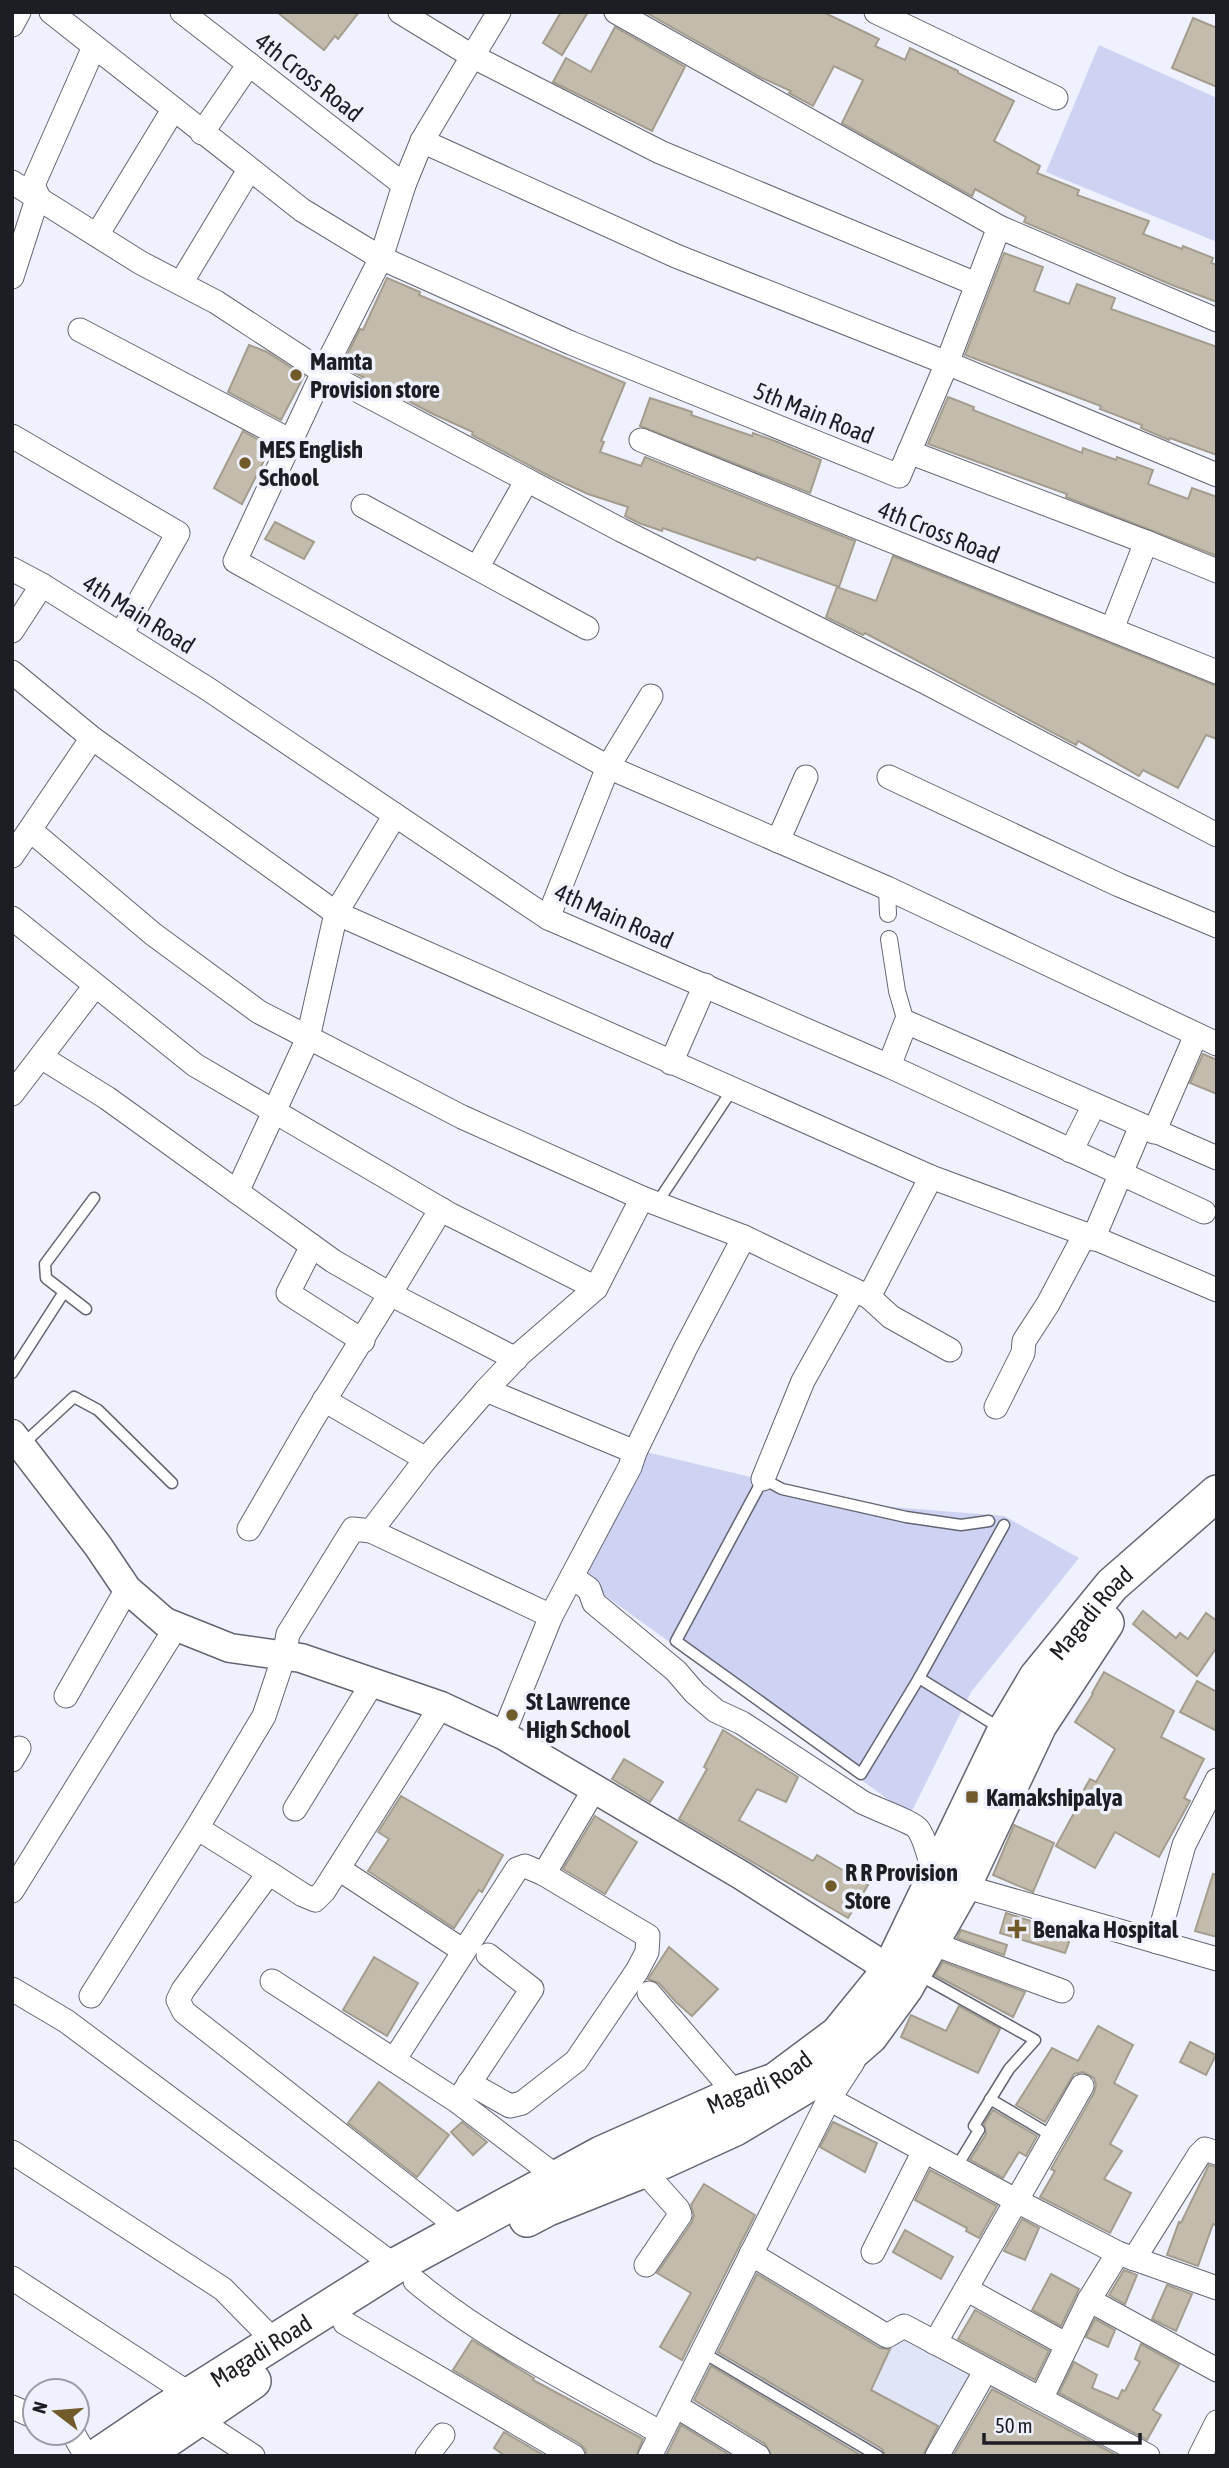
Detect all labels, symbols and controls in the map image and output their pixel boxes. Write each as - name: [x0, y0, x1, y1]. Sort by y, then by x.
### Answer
- street label: 4th Cross Road: [250, 27, 368, 127]
- place label: Mamta Provision store: [310, 348, 440, 403]
- marker: Mamta Provision store: [288, 367, 304, 383]
- street label: 5th Main Road: [750, 377, 878, 449]
- place label: MES English School: [259, 436, 363, 491]
- marker: MES English School: [237, 455, 253, 471]
- street label: 4th Cross Road: [874, 495, 1004, 569]
- street label: 4th Main Road: [78, 569, 200, 659]
- street label: 4th Main Road: [551, 878, 677, 954]
- street label: Magadi Road: [1043, 1560, 1138, 1665]
- place label: St Lawrence High School: [526, 1688, 631, 1743]
- marker: St Lawrence High School: [504, 1707, 520, 1723]
- place label: Kamakshipalya: [986, 1784, 1123, 1811]
- marker: Kamakshipalya: [964, 1789, 980, 1805]
- place label: R R Provision Store: [845, 1859, 958, 1914]
- marker: R R Provision Store: [823, 1878, 839, 1894]
- place label: Benaka Hospital: [1033, 1916, 1179, 1943]
- marker: Benaka Hospital: [1007, 1919, 1027, 1939]
- street label: Magadi Road: [702, 2045, 817, 2119]
- street label: Magadi Road: [205, 2309, 316, 2392]
- north arrow: [21, 2377, 91, 2447]
- text: N: [28, 2399, 52, 2416]
- scale bar: [984, 2402, 1140, 2446]
- text: 50 m: [995, 2413, 1033, 2437]

